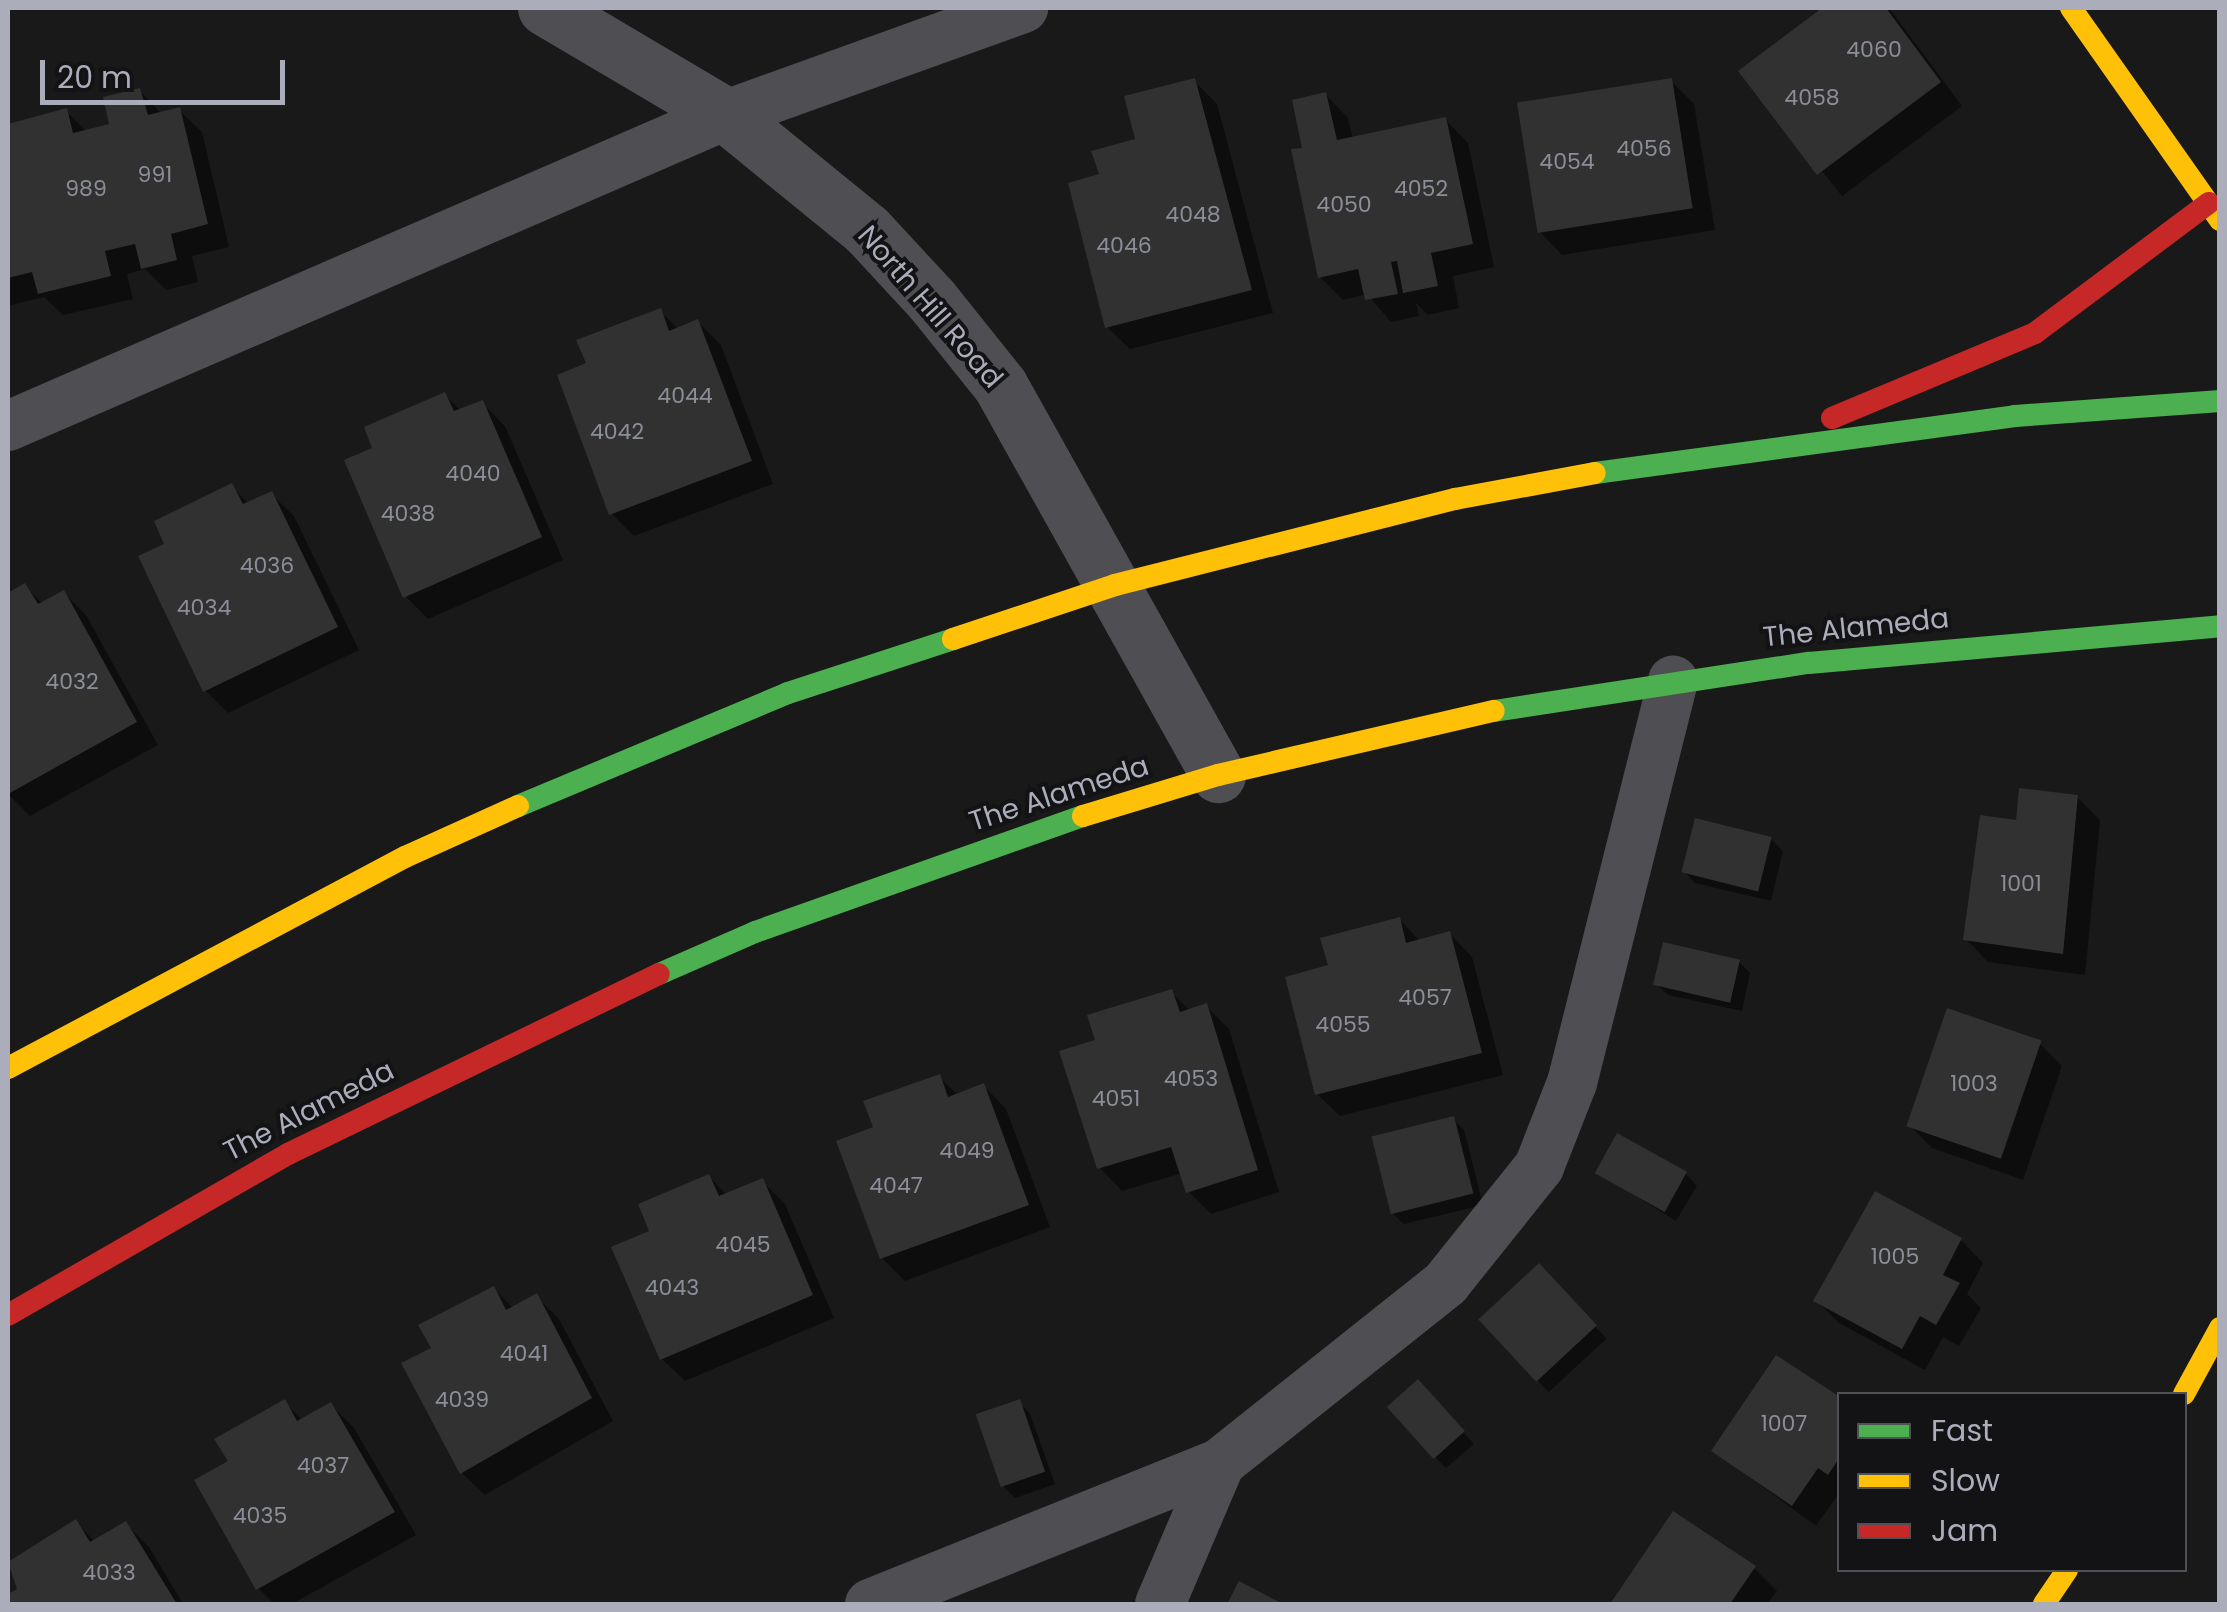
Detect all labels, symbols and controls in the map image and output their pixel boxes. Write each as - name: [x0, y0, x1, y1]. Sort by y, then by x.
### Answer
- house number: 4060: [1846, 37, 1902, 63]
- scale bar: [45, 40, 290, 102]
- text: 20 m: [57, 56, 132, 99]
- house number: 4058: [1784, 85, 1840, 111]
- house number: 4056: [1616, 136, 1672, 162]
- house number: 4054: [1539, 149, 1595, 175]
- house number: 991: [138, 162, 172, 188]
- house number: 989: [65, 176, 107, 202]
- house number: 4052: [1394, 176, 1448, 202]
- house number: 4050: [1316, 192, 1372, 218]
- house number: 4048: [1165, 202, 1221, 228]
- street label: North Hill Road: [850, 219, 1010, 395]
- house number: 4046: [1096, 233, 1152, 259]
- house number: 4044: [657, 383, 713, 409]
- house number: 4042: [590, 419, 644, 445]
- house number: 4040: [445, 461, 501, 487]
- house number: 4038: [381, 501, 435, 527]
- house number: 4036: [240, 553, 294, 579]
- house number: 4034: [177, 595, 231, 621]
- street label: The Alameda: [1761, 602, 1951, 654]
- house number: 4032: [45, 669, 99, 695]
- street label: The Alameda: [965, 749, 1153, 839]
- house number: 1001: [2000, 871, 2042, 897]
- house number: 4057: [1398, 985, 1452, 1011]
- house number: 4055: [1315, 1012, 1371, 1038]
- street label: The Alameda: [218, 1054, 400, 1168]
- house number: 4053: [1164, 1066, 1218, 1092]
- house number: 1003: [1950, 1071, 1998, 1097]
- house number: 4051: [1092, 1086, 1140, 1112]
- house number: 4049: [939, 1138, 995, 1164]
- house number: 4047: [869, 1173, 923, 1199]
- house number: 4045: [715, 1232, 771, 1258]
- house number: 1005: [1871, 1244, 1919, 1270]
- house number: 4043: [645, 1275, 699, 1301]
- house number: 4041: [500, 1341, 548, 1367]
- house number: 4039: [435, 1387, 489, 1413]
- legend: [1837, 1392, 2187, 1572]
- text: Fast: [1931, 1409, 1993, 1452]
- house number: 1007: [1761, 1411, 1807, 1437]
- house number: 4037: [297, 1453, 349, 1479]
- text: Slow: [1931, 1459, 2000, 1502]
- house number: 4035: [233, 1503, 287, 1529]
- text: Jam: [1931, 1509, 1998, 1552]
- house number: 4033: [82, 1560, 136, 1586]

